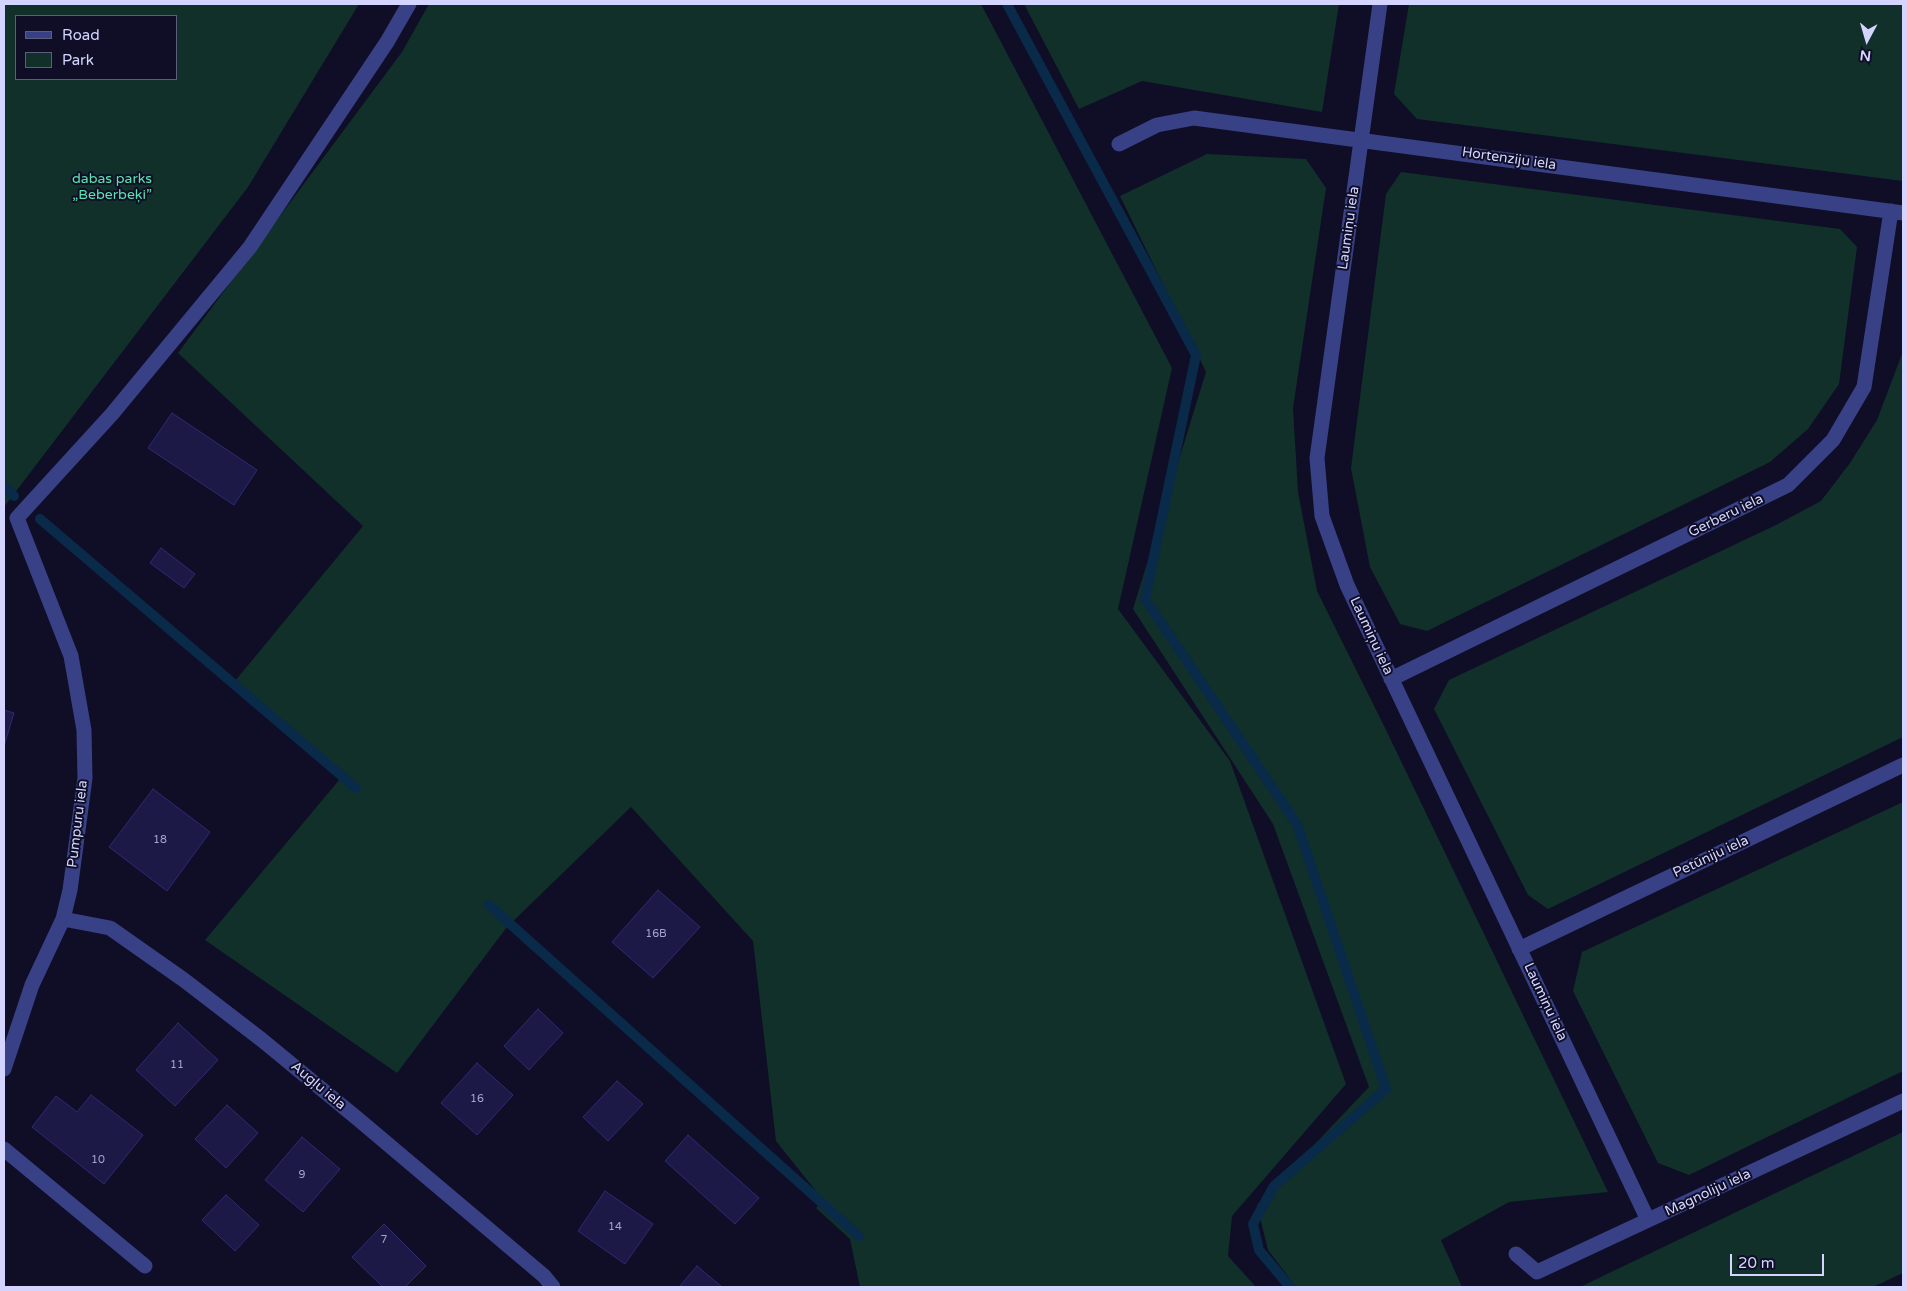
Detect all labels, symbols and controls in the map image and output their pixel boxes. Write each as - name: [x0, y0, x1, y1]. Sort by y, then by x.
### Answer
- legend: [15, 15, 178, 80]
- north arrow: [1842, 15, 1892, 65]
- text: Road: [62, 26, 100, 44]
- text: N: [1859, 46, 1872, 64]
- text: Park: [62, 51, 94, 69]
- street label: Hortenziju iela: [1461, 144, 1557, 174]
- park label: dabas parks „Beberbeķi”: [72, 171, 152, 203]
- street label: Laumiņu iela: [1335, 185, 1363, 271]
- street label: Gerberu iela: [1686, 491, 1766, 541]
- street label: Laumiņu iela: [1346, 594, 1396, 678]
- street label: Pumpuru iela: [64, 779, 92, 869]
- street label: Petūniju iela: [1671, 832, 1751, 882]
- house number: 18: [153, 833, 167, 847]
- house number: 16B: [645, 927, 667, 941]
- street label: Laumiņu iela: [1520, 960, 1570, 1044]
- house number: 11: [170, 1058, 184, 1072]
- street label: Augļu iela: [287, 1058, 349, 1114]
- house number: 16: [470, 1092, 484, 1106]
- house number: 10: [91, 1153, 105, 1167]
- street label: Magnoliju iela: [1662, 1166, 1754, 1220]
- house number: 9: [299, 1168, 305, 1182]
- house number: 14: [608, 1220, 622, 1234]
- house number: 7: [381, 1233, 387, 1247]
- scale bar: [1732, 1244, 1826, 1276]
- text: 20 m: [1738, 1254, 1775, 1272]

